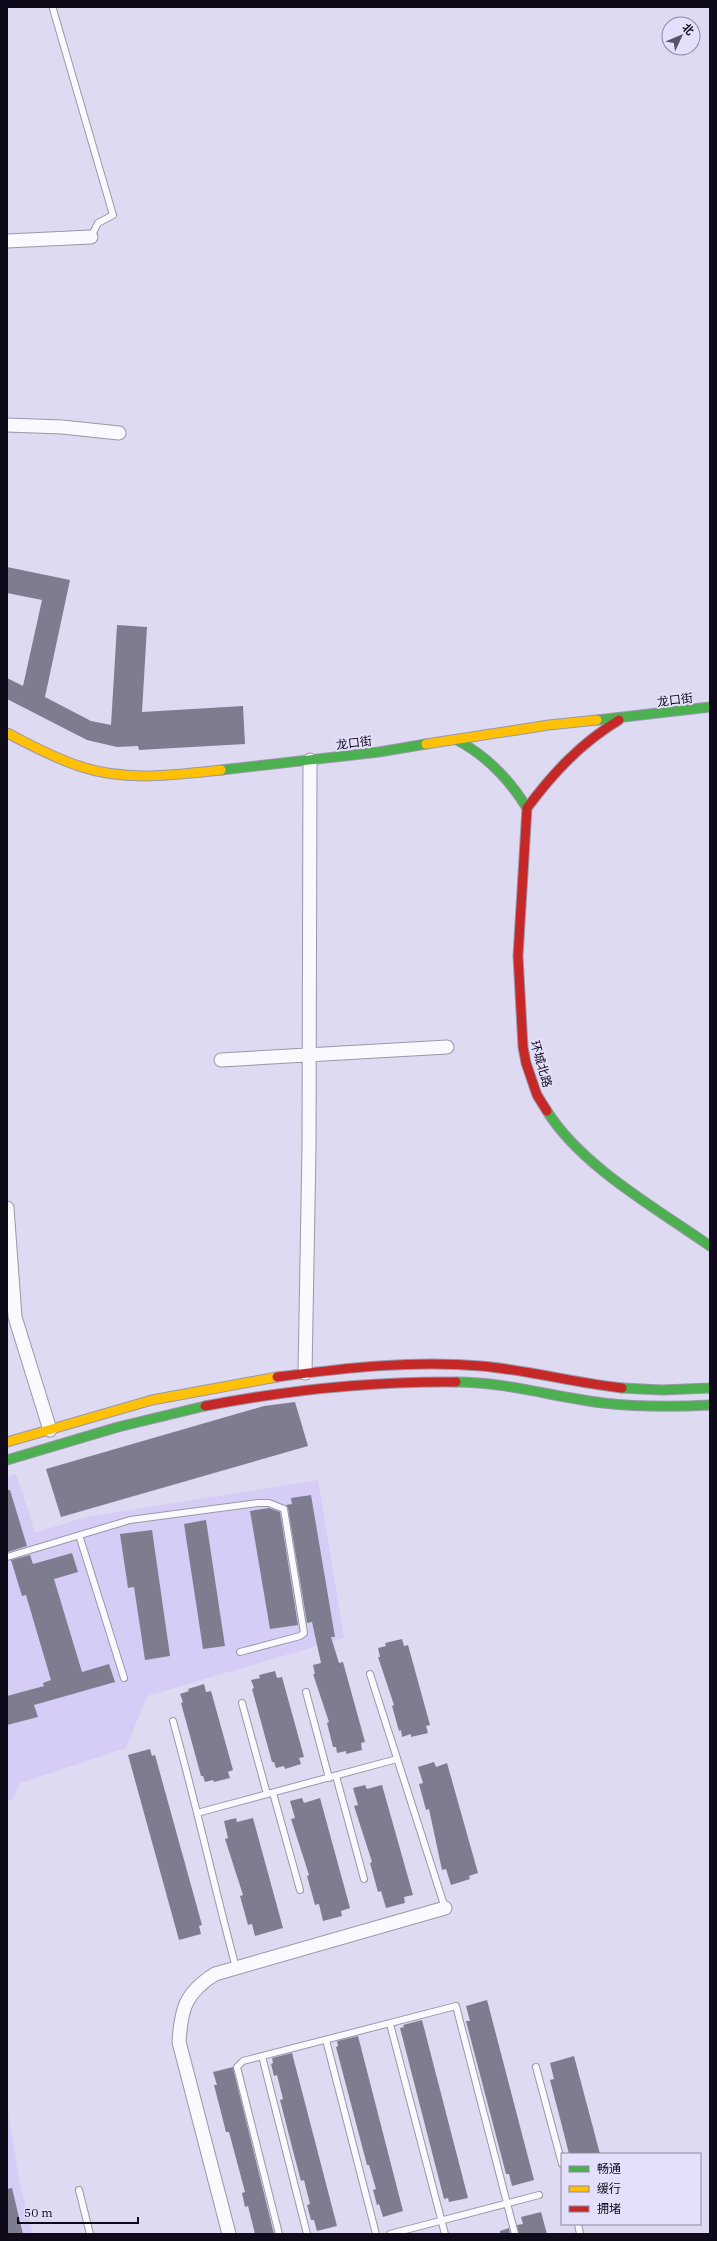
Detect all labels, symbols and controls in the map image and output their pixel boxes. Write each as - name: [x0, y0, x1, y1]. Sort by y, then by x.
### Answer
- north arrow: [661, 16, 701, 56]
- text: 北: [679, 20, 697, 38]
- street label: 龙口街: [656, 690, 694, 709]
- street label: 龙口街: [335, 733, 373, 752]
- street label: 环城北路: [528, 1039, 555, 1089]
- legend: [561, 2153, 701, 2225]
- text: 畅通: [597, 2161, 621, 2176]
- text: 缓行: [597, 2181, 621, 2196]
- scale bar: [18, 2199, 138, 2225]
- text: 拥堵: [597, 2201, 621, 2216]
- text: 50 m: [24, 2205, 53, 2220]

